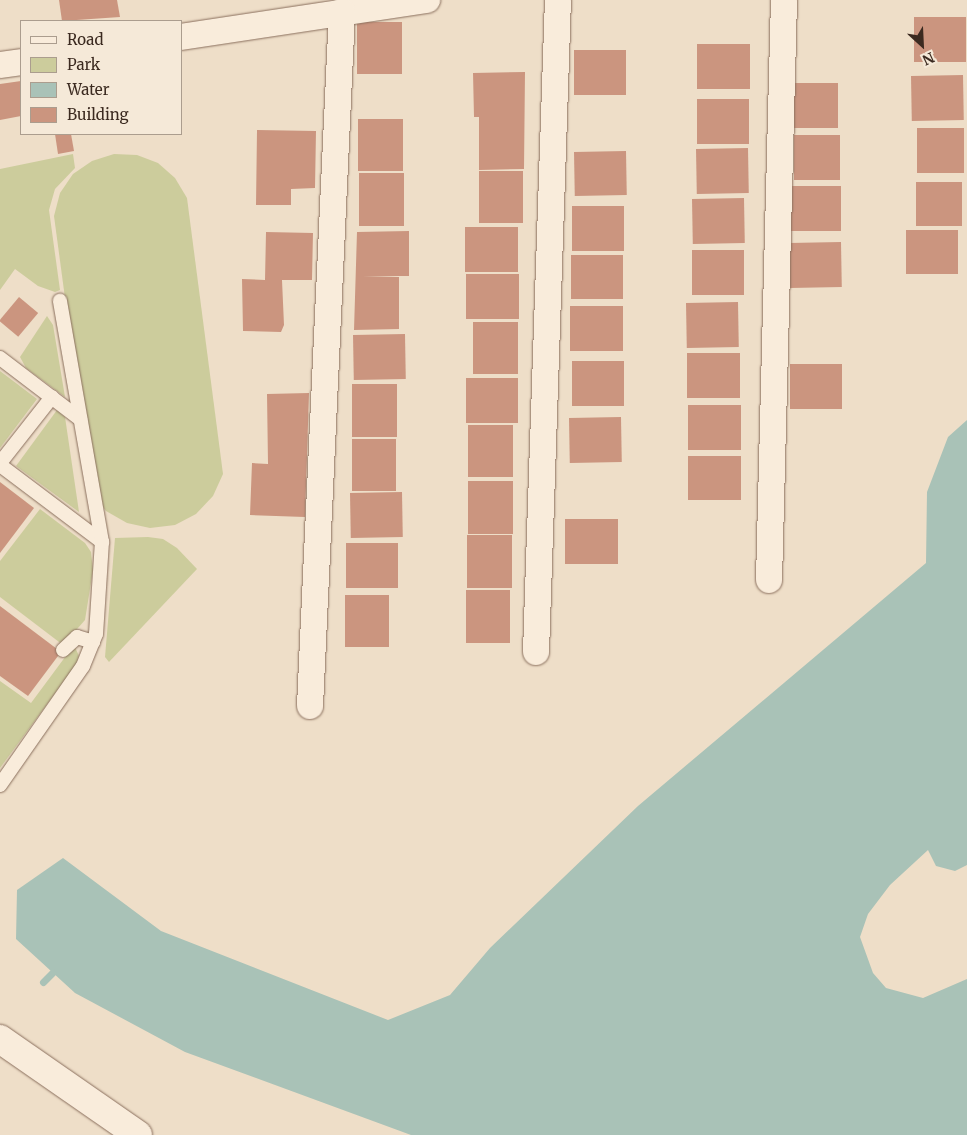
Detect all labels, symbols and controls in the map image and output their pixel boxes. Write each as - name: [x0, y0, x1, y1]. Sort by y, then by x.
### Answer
- legend: [20, 20, 182, 135]
- north arrow: [897, 20, 947, 70]
- text: Road: [67, 30, 103, 49]
- text: N: [920, 48, 937, 69]
- text: Park: [67, 55, 100, 74]
- text: Water: [67, 80, 109, 99]
- text: Building: [67, 105, 129, 124]

